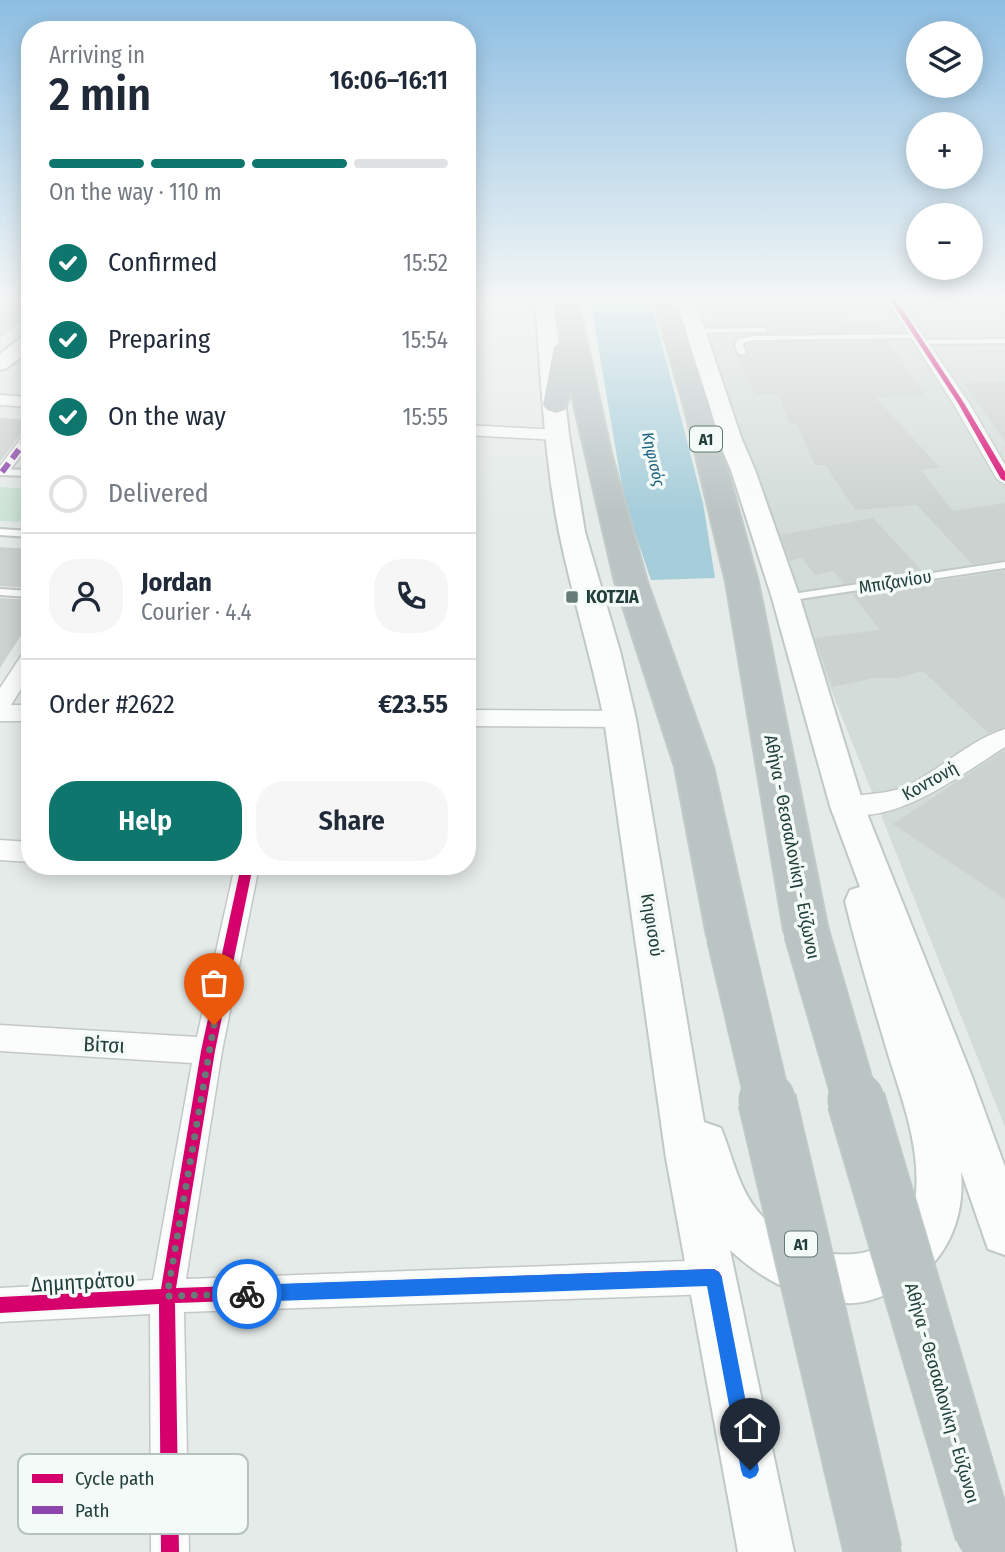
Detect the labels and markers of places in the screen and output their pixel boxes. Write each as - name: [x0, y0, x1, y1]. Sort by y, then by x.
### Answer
- place label: ΚΟΤΖΙΑ: [586, 586, 639, 608]
- marker: ΚΟΤΖΙΑ: [564, 589, 580, 605]
- pin: [184, 953, 244, 1025]
- pin: [720, 1398, 780, 1470]

